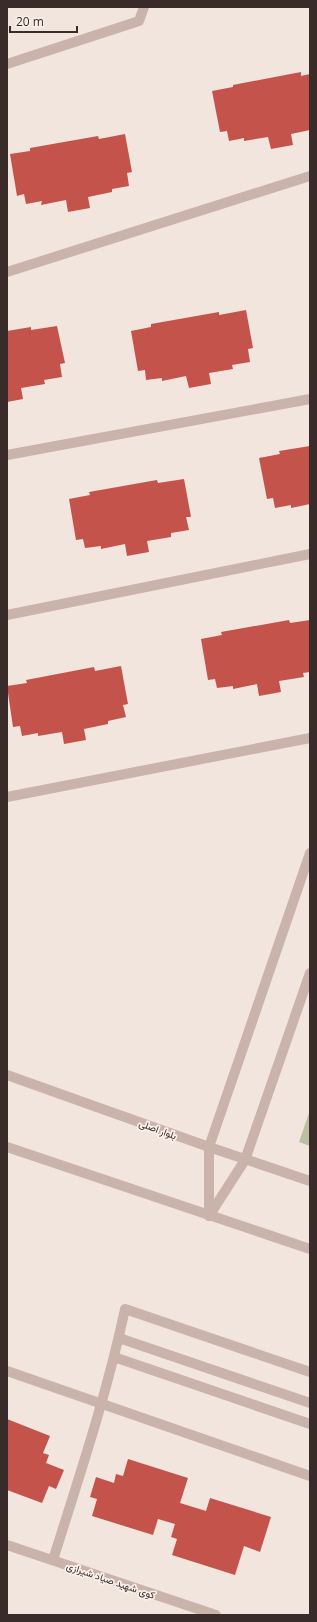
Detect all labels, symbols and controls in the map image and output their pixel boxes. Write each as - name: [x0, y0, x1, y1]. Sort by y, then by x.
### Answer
- scale bar: [10, 8, 77, 34]
- text: 20 m: [16, 13, 44, 30]
- street label: بلوار اصلی: [137, 1116, 179, 1142]
- street label: کوی شهید صیاد شیرازی: [65, 1558, 158, 1602]

